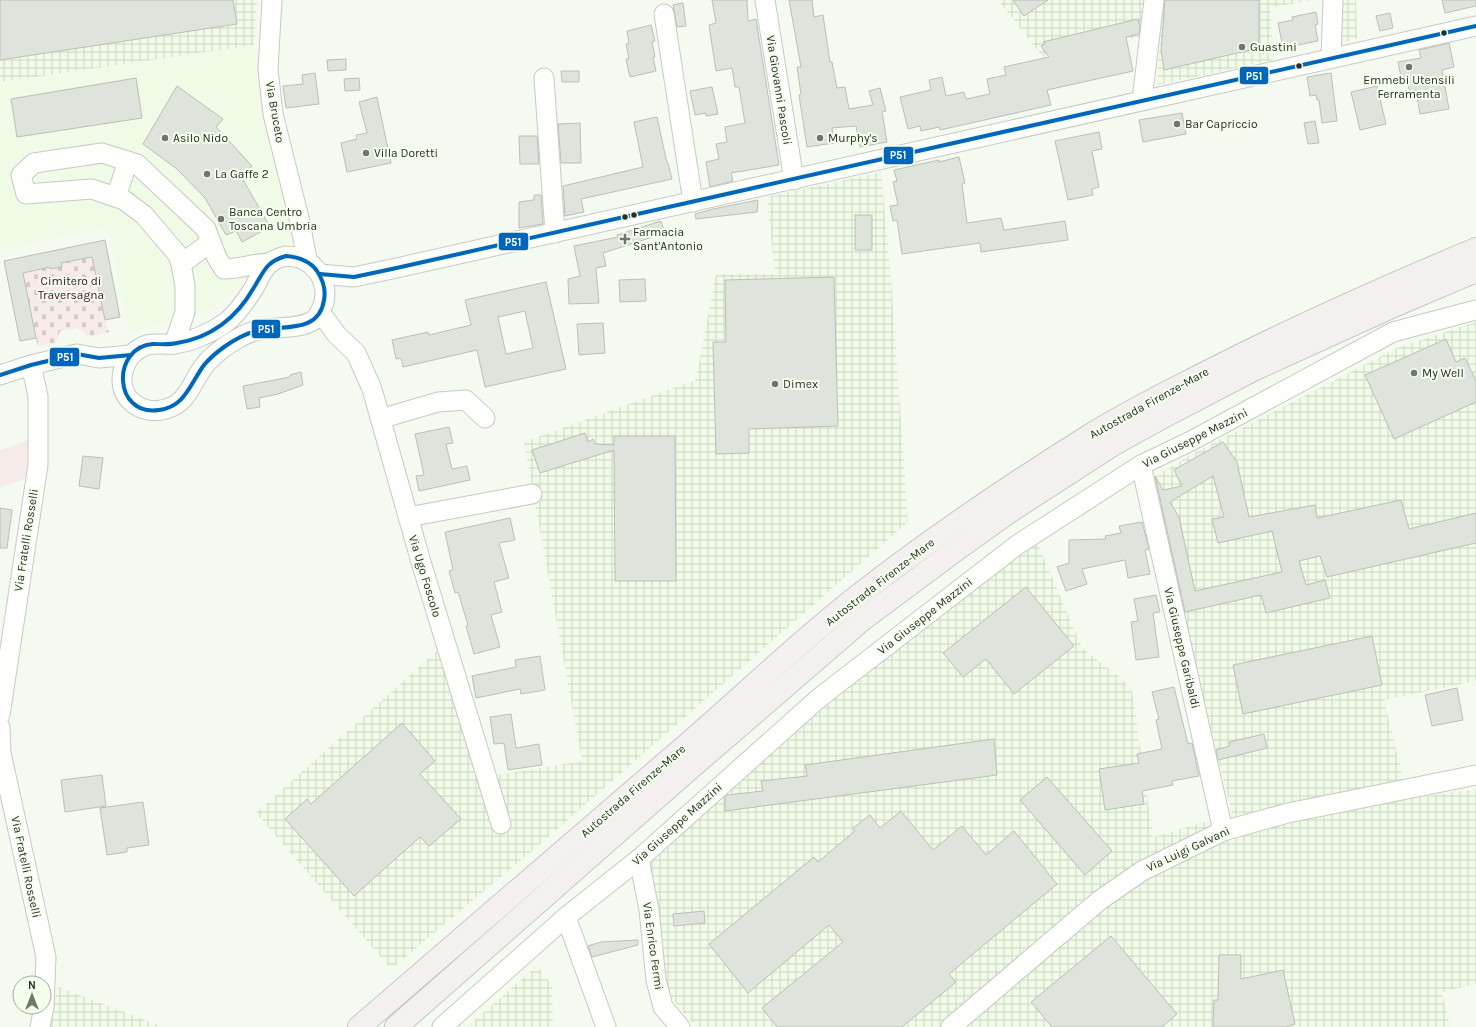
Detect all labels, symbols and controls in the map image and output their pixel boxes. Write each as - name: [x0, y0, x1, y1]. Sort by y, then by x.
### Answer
- unlabelled marker: [1439, 28, 1449, 38]
- street label: Via Giovanni Pascoli: [763, 34, 795, 146]
- place label: Guastini: [1250, 40, 1297, 54]
- marker: Guastini: [1237, 42, 1247, 52]
- unlabelled marker: [1294, 61, 1304, 71]
- marker: Emmebi Utensili Ferramenta: [1404, 62, 1414, 72]
- line badge: P51: [1239, 66, 1269, 85]
- text: P51: [1246, 70, 1262, 83]
- place label: Emmebi Utensili Ferramenta: [1363, 73, 1455, 101]
- street label: Via Bruceto: [263, 80, 287, 144]
- place label: Bar Capriccio: [1185, 117, 1258, 131]
- marker: Bar Capriccio: [1172, 119, 1182, 129]
- place label: Asilo Nido: [173, 131, 228, 145]
- place label: Murphy's: [828, 131, 878, 145]
- marker: Asilo Nido: [160, 133, 170, 143]
- marker: Murphy's: [815, 133, 825, 143]
- place label: Villa Doretti: [374, 146, 438, 160]
- line badge: P51: [883, 146, 914, 165]
- marker: Villa Doretti: [361, 148, 371, 158]
- text: P51: [890, 149, 906, 162]
- place label: La Gaffe 2: [215, 167, 269, 181]
- marker: La Gaffe 2: [202, 169, 212, 179]
- place label: Banca Centro Toscana Umbria: [229, 205, 317, 233]
- unlabelled marker: [629, 210, 639, 220]
- unlabelled marker: [620, 212, 630, 222]
- marker: Banca Centro Toscana Umbria: [216, 214, 226, 224]
- place label: Farmacia Sant'Antonio: [633, 225, 703, 253]
- line badge: P51: [498, 232, 529, 251]
- marker: Farmacia Sant'Antonio: [620, 234, 630, 244]
- text: P51: [505, 236, 521, 249]
- park label: Cimitero di Traversagna: [38, 274, 104, 302]
- line badge: P51: [251, 319, 281, 339]
- text: P51: [258, 323, 274, 336]
- line badge: P51: [49, 347, 80, 367]
- text: P51: [57, 351, 73, 364]
- street label: Autostrada Firenze-Mare: [1087, 364, 1211, 442]
- place label: My Well: [1422, 366, 1464, 380]
- marker: My Well: [1409, 368, 1419, 378]
- place label: Dimex: [783, 377, 818, 391]
- marker: Dimex: [770, 379, 780, 389]
- street label: Via Giuseppe Mazzini: [1140, 405, 1250, 471]
- street label: Via Fratelli Rosselli: [11, 488, 41, 592]
- street label: Via Ugo Foscolo: [406, 533, 444, 619]
- street label: Autostrada Firenze-Mare: [823, 535, 937, 629]
- street label: Via Giuseppe Mazzini: [875, 575, 975, 657]
- street label: Via Giuseppe Garibaldi: [1161, 586, 1203, 710]
- street label: Autostrada Firenze-Mare: [578, 742, 688, 840]
- street label: Via Giuseppe Mazzini: [629, 780, 725, 868]
- street label: Via Fratelli Rosselli: [8, 815, 44, 919]
- street label: Via Luigi Galvani: [1144, 824, 1232, 874]
- street label: Via Enrico Fermi: [640, 901, 666, 991]
- north arrow: [12, 975, 52, 1015]
- text: N: [28, 979, 36, 992]

